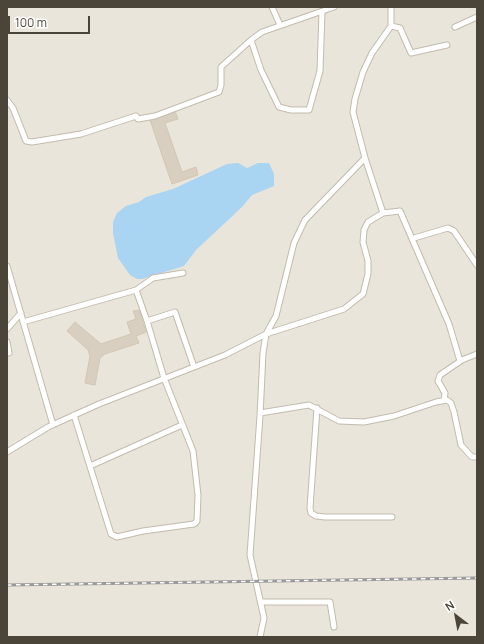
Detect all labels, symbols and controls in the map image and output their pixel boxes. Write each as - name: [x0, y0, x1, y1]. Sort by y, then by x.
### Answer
- scale bar: [10, 8, 92, 34]
- text: 100 m: [15, 14, 47, 31]
- north arrow: [436, 596, 476, 636]
- text: N: [442, 597, 457, 614]

